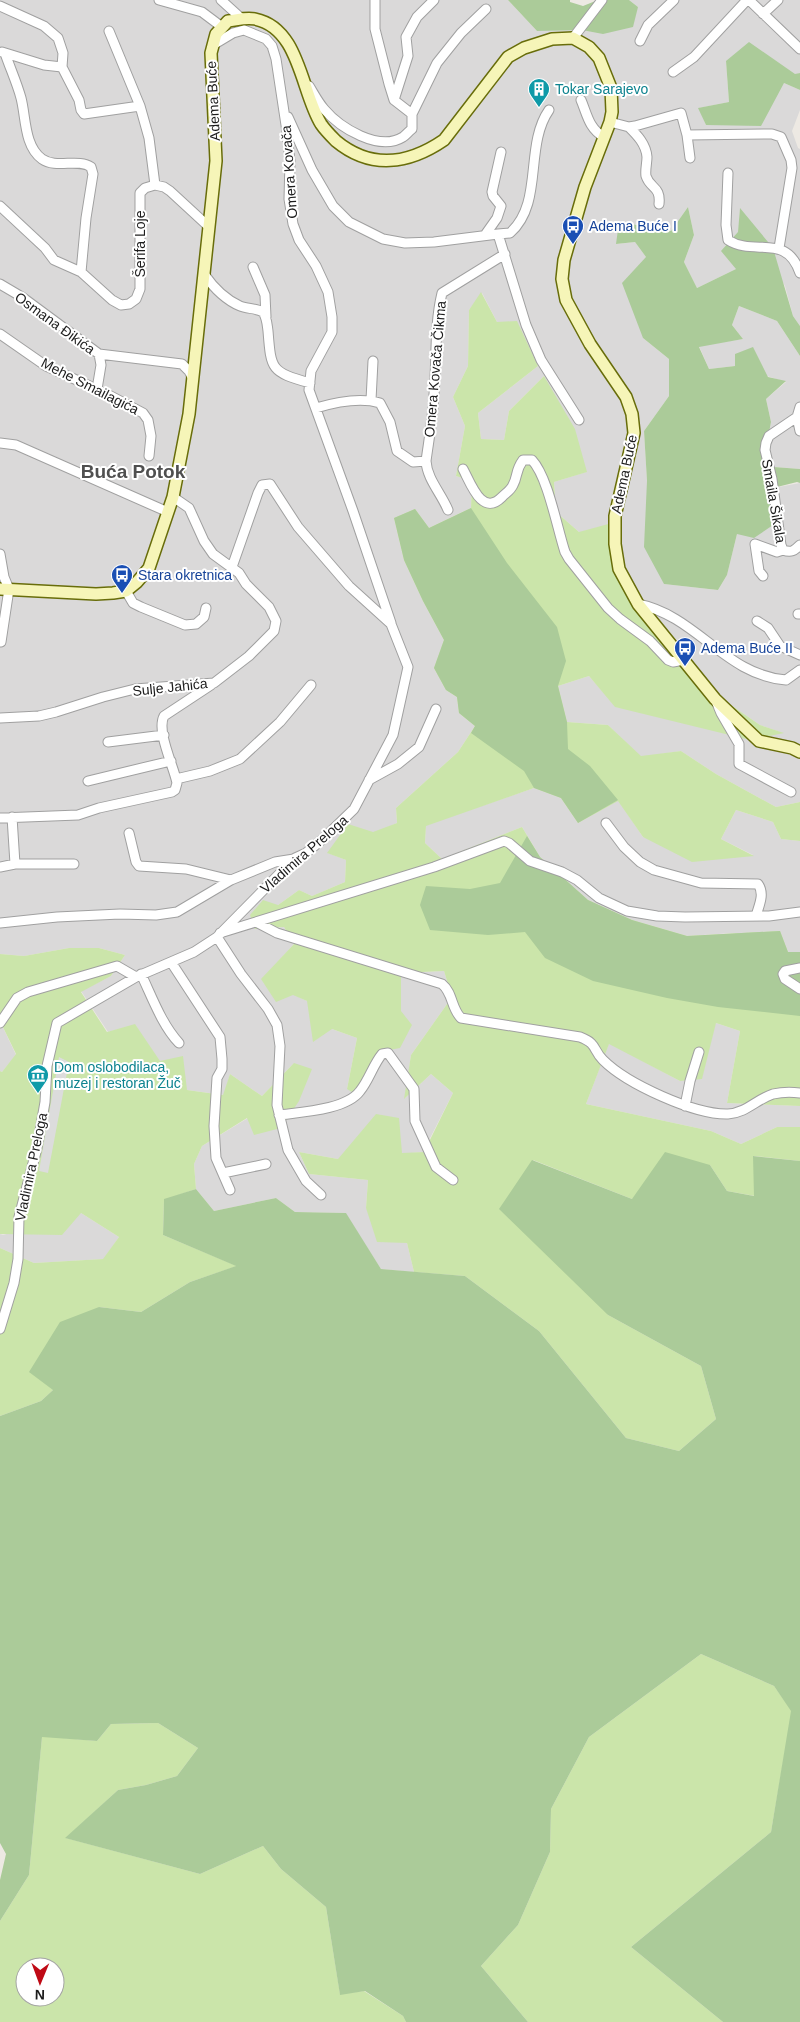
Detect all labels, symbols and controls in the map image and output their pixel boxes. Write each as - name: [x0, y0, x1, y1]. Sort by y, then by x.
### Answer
- street label: Adema Buće: [203, 60, 223, 141]
- building icon: Tokar Sarajevo: [527, 77, 551, 108]
- place label: Tokar Sarajevo: [555, 81, 649, 97]
- street label: Omera Kovača: [278, 125, 300, 219]
- street label: Šerifa Loje: [132, 210, 148, 277]
- bus stop icon: Adema Buće I: [561, 214, 585, 245]
- place label: Adema Buće I: [589, 218, 677, 234]
- street label: Osmana Đikića: [12, 289, 98, 357]
- street label: Omera Kovača Čikma: [421, 300, 449, 438]
- street label: Mehe Smailagića: [39, 354, 142, 418]
- street label: Adema Buće: [608, 433, 640, 515]
- street label: Smaila Šikala: [759, 458, 789, 544]
- district label: Buća Potok: [81, 461, 186, 482]
- bus stop icon: Stara okretnica: [110, 563, 134, 594]
- place label: Stara okretnica: [138, 567, 232, 583]
- bus stop icon: Adema Buće II: [673, 636, 697, 667]
- place label: Adema Buće II: [701, 640, 793, 656]
- street label: Sulje Jahića: [132, 675, 209, 699]
- street label: Vladimira Preloga: [257, 812, 351, 896]
- place label: Dom oslobodilaca, muzej i restoran Žuč: [54, 1059, 181, 1091]
- museum icon: Dom oslobodilaca, muzej i restoran Žuč: [26, 1063, 50, 1094]
- street label: Vladimira Preloga: [12, 1111, 50, 1223]
- north arrow: [15, 1957, 65, 2007]
- text: N: [35, 1987, 45, 2003]

